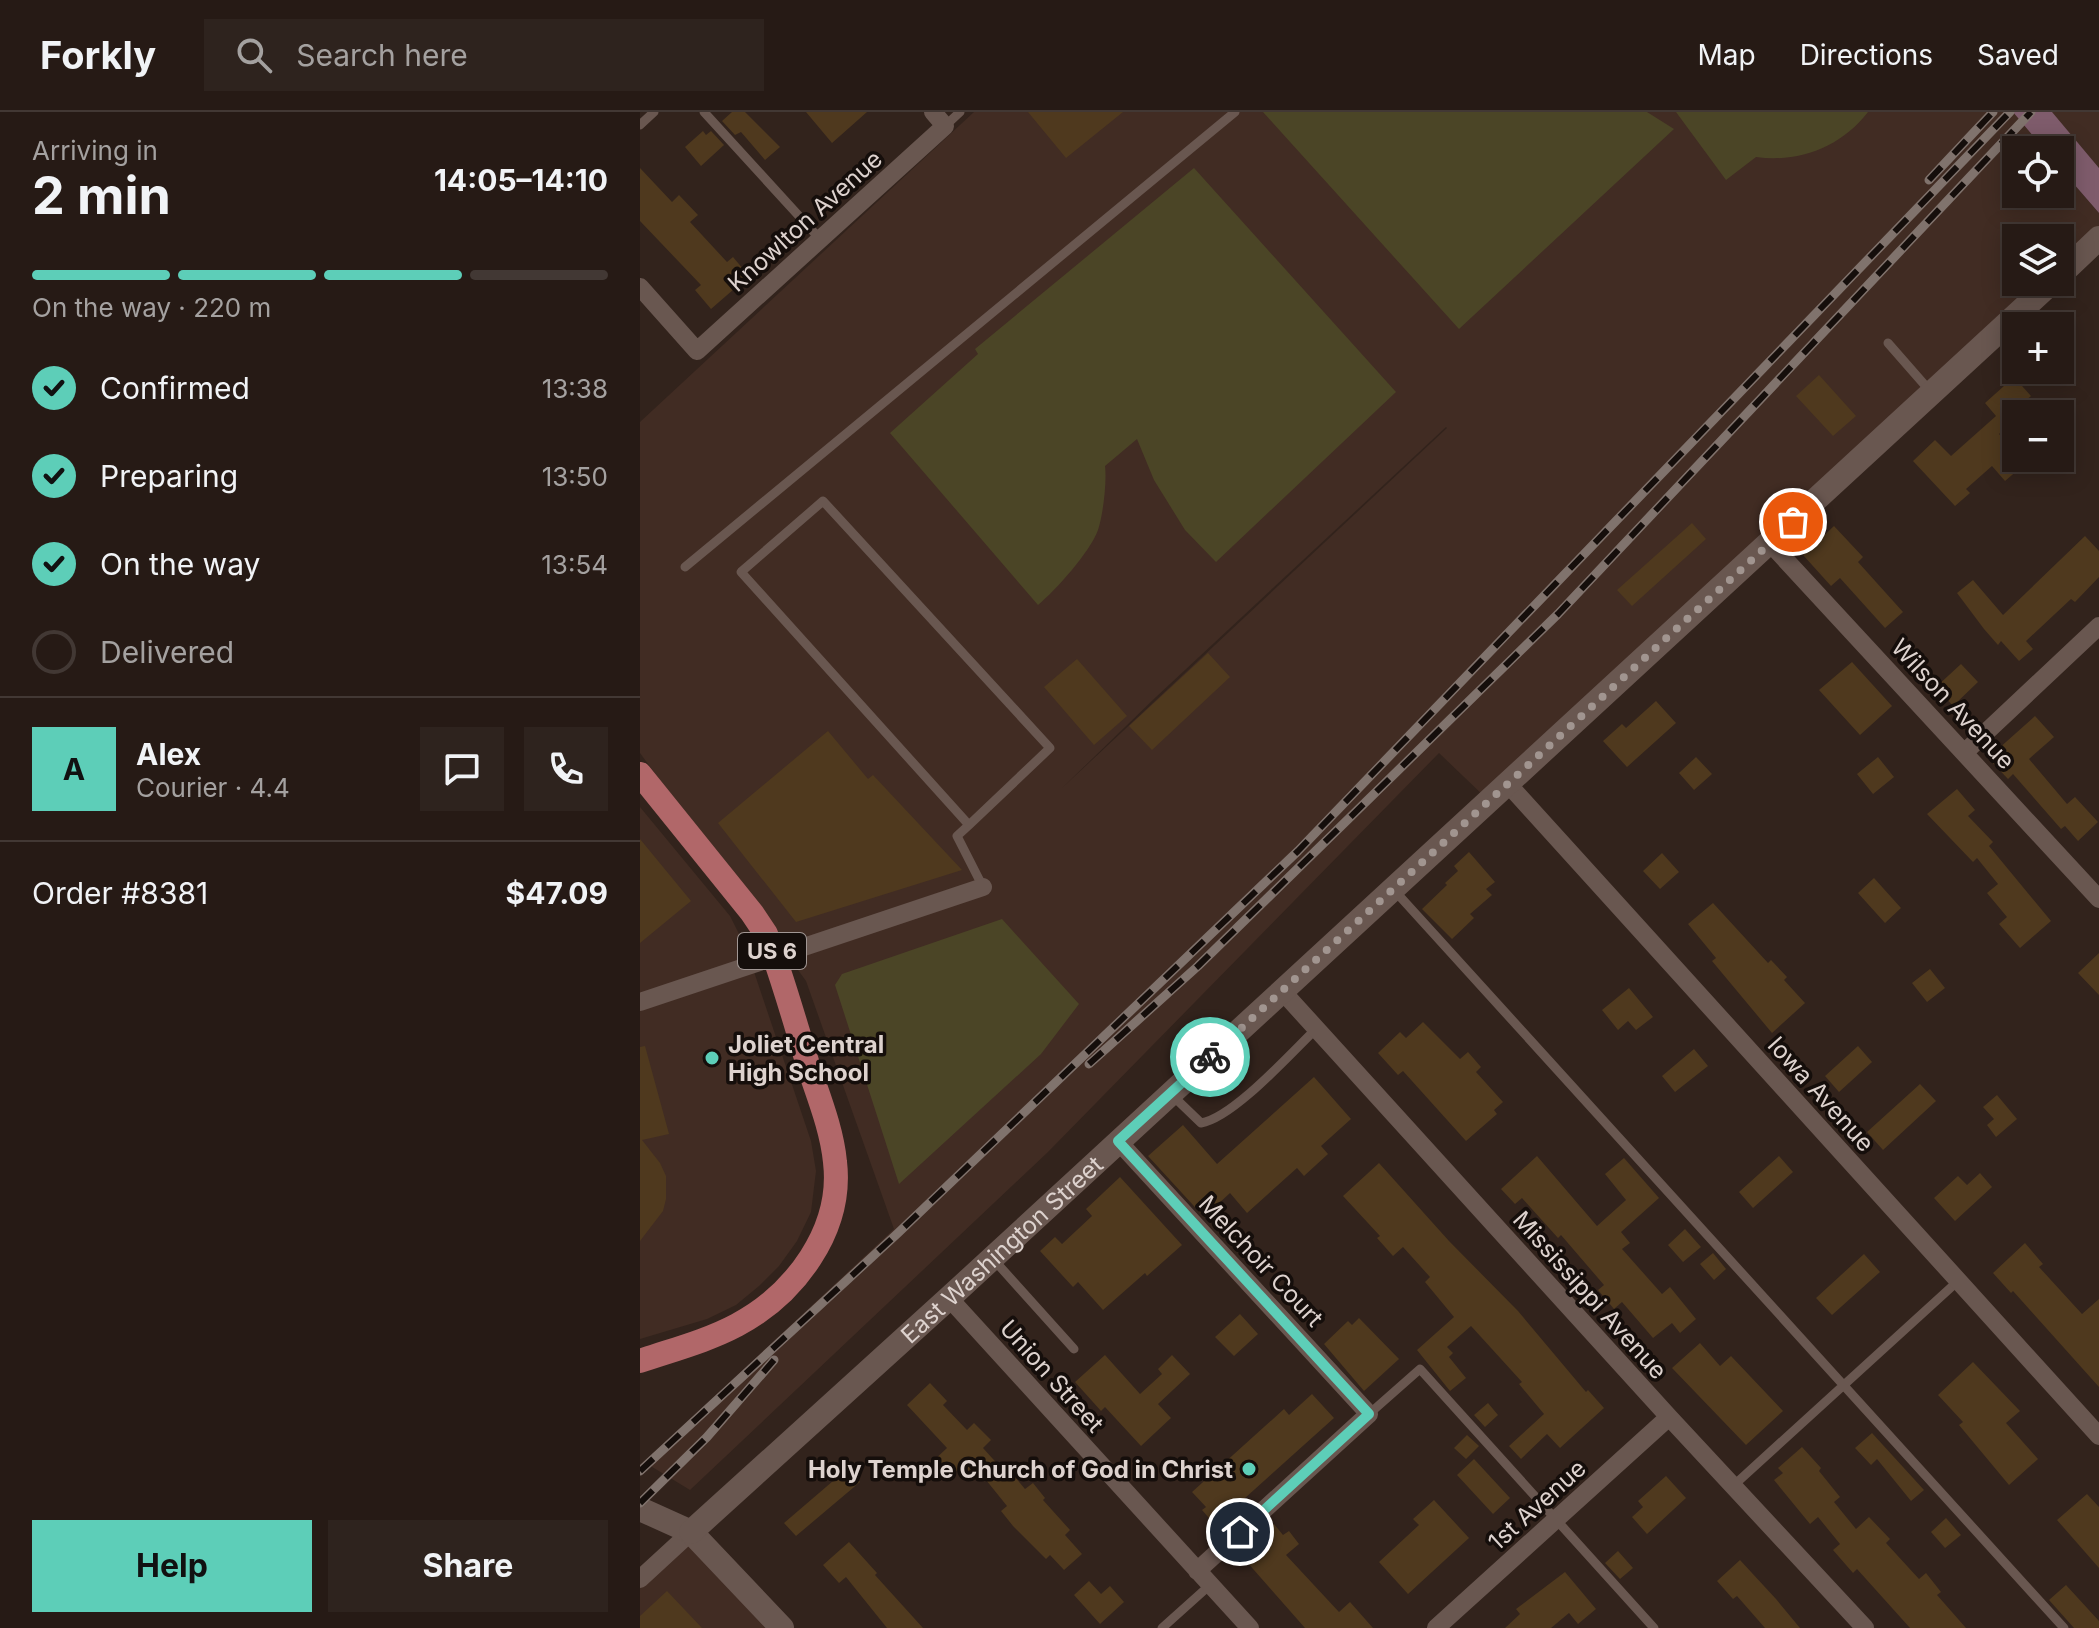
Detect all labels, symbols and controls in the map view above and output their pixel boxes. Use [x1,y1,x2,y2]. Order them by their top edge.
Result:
search box [204,19,764,91]
text: Forkly [40,32,156,78]
icon: search [232,33,276,77]
text: Search here [296,37,468,73]
text: Map [1697,38,1756,72]
text: Directions [1800,38,1933,72]
text: Saved [1977,38,2059,72]
text: Arriving in [32,135,158,166]
map controls [2002,136,2074,472]
button: locate [2002,136,2074,208]
street label: Knowlton Avenue [722,144,888,298]
text: 14:05–14:10 [434,162,608,198]
text: 2 min [32,164,171,227]
button: layers [2002,224,2074,296]
text: On the way · 220 m [32,292,271,323]
button: + [2002,312,2074,384]
icon: check [32,366,76,410]
text: Confirmed [100,370,250,406]
text: 13:38 [542,373,608,404]
button: − [2002,400,2074,472]
icon: check [32,454,76,498]
text: Preparing [100,458,238,494]
text: 13:50 [542,461,608,492]
pin [1759,488,1827,556]
icon: bag [1771,500,1815,544]
icon: check [32,542,76,586]
text: On the way [100,546,260,582]
text: 13:54 [541,549,608,580]
street label: Wilson Avenue [1885,633,2021,775]
text: Delivered [100,634,234,670]
button: chat [420,727,504,811]
button: phone [524,727,608,811]
text: Alex [136,736,201,772]
text: A [63,751,85,787]
text: Courier · 4.4 [136,772,290,803]
text: Order #8381 [32,875,208,911]
text: $47.09 [506,875,608,911]
road number: US 6 [738,933,806,969]
courier [1170,1017,1250,1097]
place label: Joliet Central High School [728,1030,884,1087]
street label: Iowa Avenue [1762,1031,1880,1157]
icon: bike [1188,1035,1232,1079]
marker: Joliet Central High School [703,1049,721,1067]
street label: East Washington Street [895,1149,1109,1349]
street label: Melchoir Court [1193,1189,1329,1333]
street label: Mississippi Avenue [1507,1205,1673,1385]
street label: Union Street [994,1314,1110,1438]
street label: 1st Avenue [1482,1454,1592,1556]
place label: Holy Temple Church of God in Christ [808,1455,1233,1484]
marker: Holy Temple Church of God in Christ [1240,1460,1258,1478]
pin [1206,1498,1274,1566]
icon: home [1218,1510,1262,1554]
button: Help [32,1520,312,1612]
button: Share [328,1520,608,1612]

